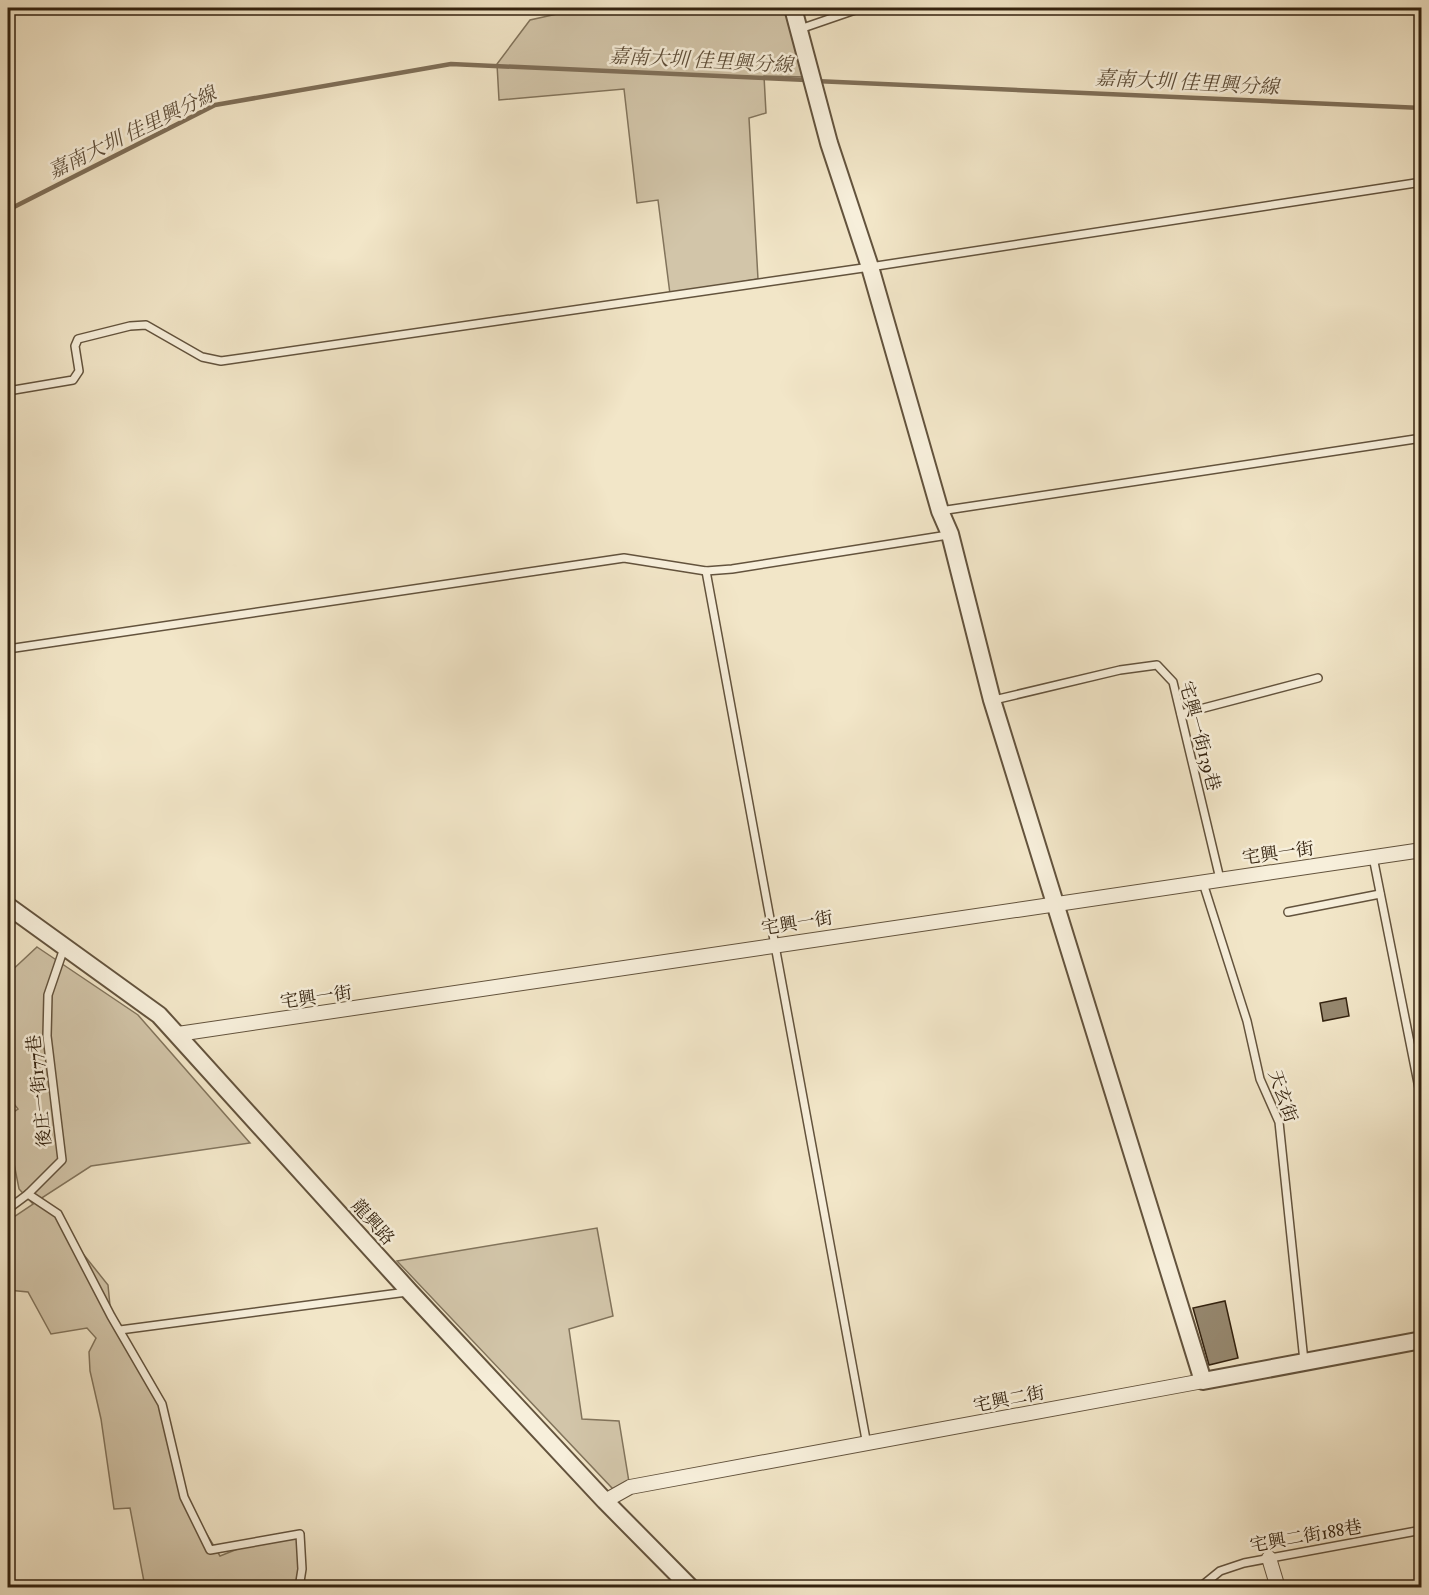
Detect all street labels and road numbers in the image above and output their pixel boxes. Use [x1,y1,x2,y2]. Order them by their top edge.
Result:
street label: 宅興一街139巷 [1174,679,1225,793]
street label: 宅興一街 [1241,837,1315,870]
street label: 宅興一街 [760,907,834,940]
street label: 宅興一街 [279,981,353,1014]
street label: 後庄一街177巷 [22,1034,57,1148]
street label: 天玄街 [1263,1067,1302,1125]
street label: 龍興路 [346,1195,399,1250]
street label: 宅興二街 [972,1381,1047,1418]
street label: 宅興二街188巷 [1248,1515,1364,1558]

